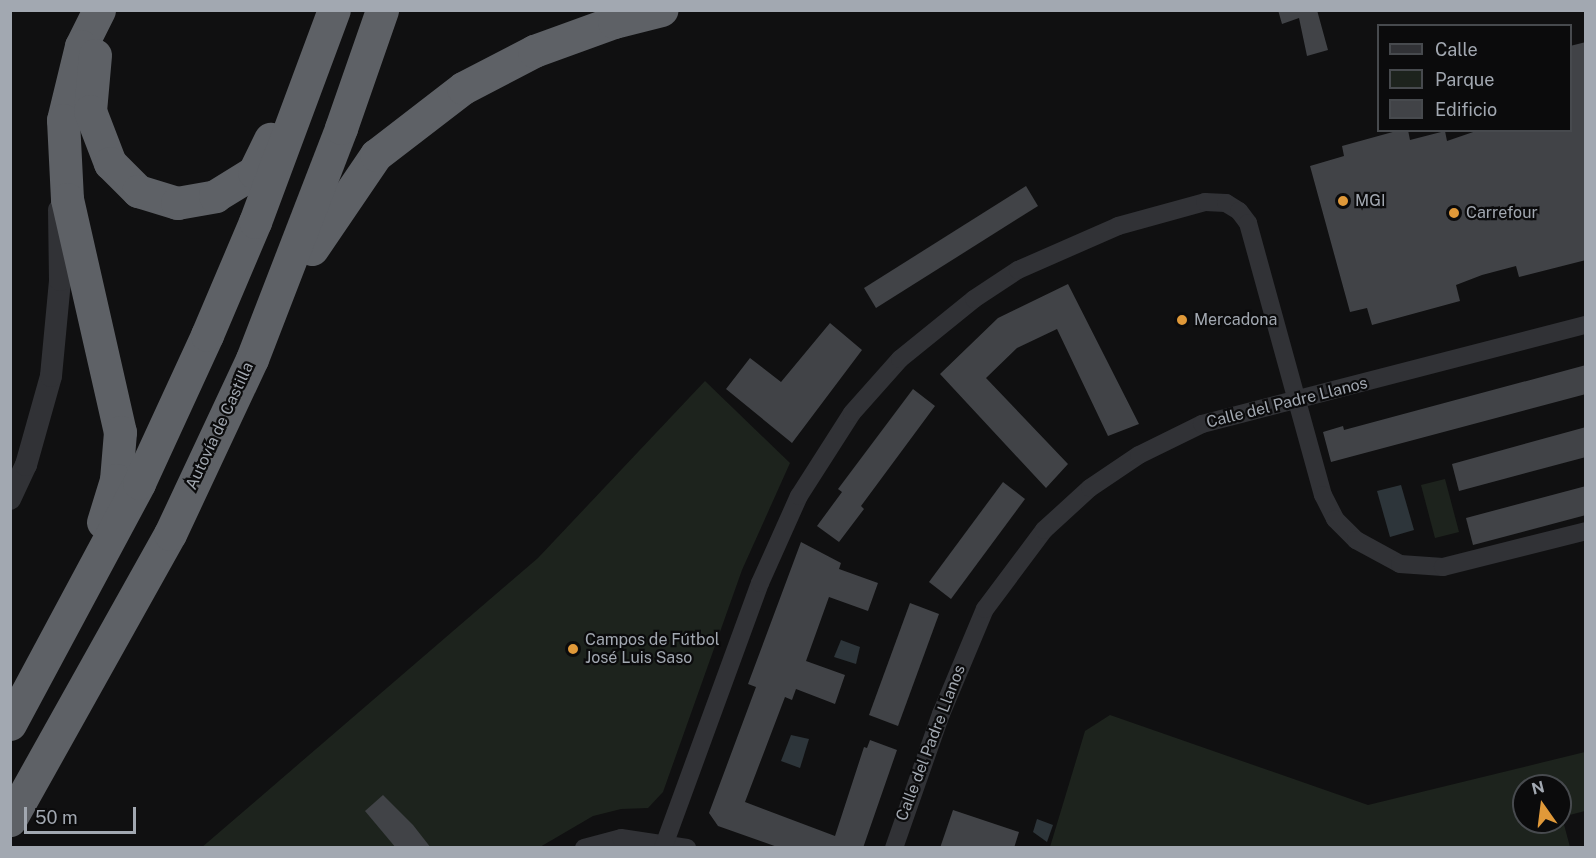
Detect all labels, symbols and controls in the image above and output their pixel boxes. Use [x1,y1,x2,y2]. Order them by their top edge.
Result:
legend [1377,24,1572,132]
text: Calle [1435,39,1478,60]
text: Parque [1435,69,1495,90]
text: Edificio [1435,99,1497,120]
place label: MGI [1355,191,1385,211]
marker: MGI [1336,194,1350,208]
place label: Carrefour [1466,203,1538,223]
marker: Carrefour [1447,206,1461,220]
place label: Mercadona [1194,310,1277,330]
marker: Mercadona [1175,313,1189,327]
street label: Autovía de Castilla [182,359,258,493]
street label: Calle del Padre Llanos [1204,374,1370,432]
place label: Campos de Fútbol José Luis Saso [585,630,720,668]
marker: Campos de Fútbol José Luis Saso [566,642,580,656]
street label: Calle del Padre Llanos [892,662,970,824]
north arrow [1512,774,1572,834]
text: N [1530,777,1546,799]
scale bar [27,795,140,833]
text: 50 m [35,807,78,828]

